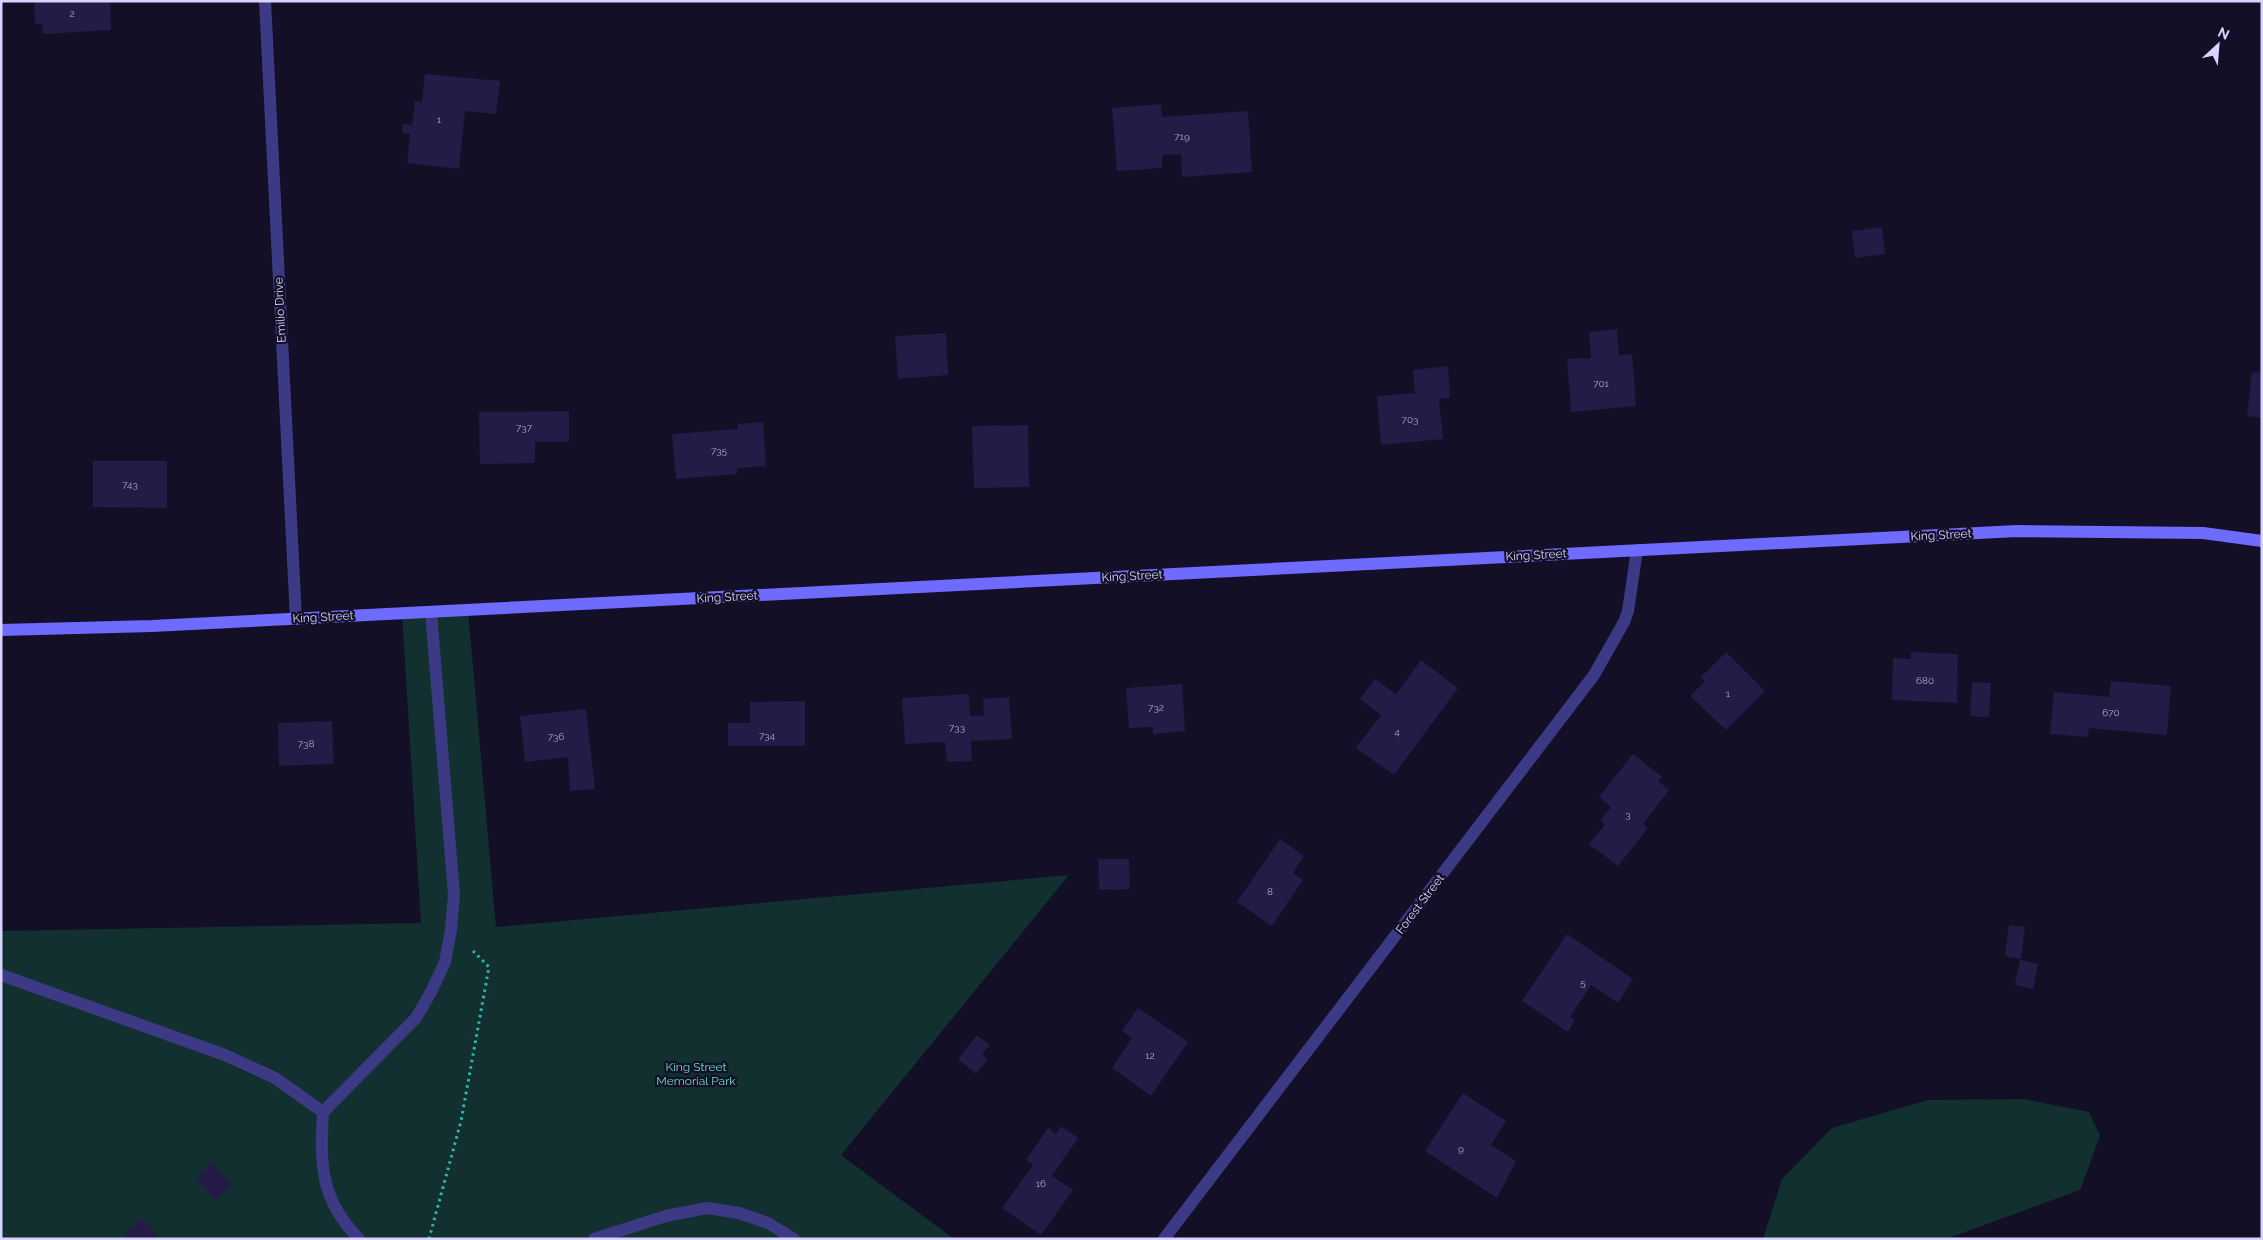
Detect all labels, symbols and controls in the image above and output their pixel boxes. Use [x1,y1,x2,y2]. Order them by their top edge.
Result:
house number: 2 [69,8,75,19]
north arrow [2193,20,2243,70]
text: N [2215,24,2232,43]
house number: 1 [437,114,442,125]
house number: 719 [1174,131,1190,142]
street label: Emilio Drive [271,277,289,343]
house number: 701 [1593,378,1610,389]
house number: 703 [1402,414,1418,425]
house number: 737 [516,422,533,433]
house number: 735 [711,445,728,456]
house number: 743 [122,479,138,490]
street label: King Street [1910,526,1972,544]
street label: King Street [1505,546,1567,564]
street label: King Street [1101,567,1163,585]
street label: King Street [696,588,758,606]
street label: King Street [292,608,354,626]
house number: 680 [1916,675,1934,686]
house number: 1 [1726,688,1731,699]
house number: 732 [1148,702,1164,713]
house number: 670 [2102,707,2120,718]
house number: 733 [949,722,965,733]
house number: 4 [1394,726,1400,737]
house number: 734 [759,730,776,741]
house number: 736 [548,731,564,742]
house number: 738 [298,738,314,749]
house number: 3 [1625,809,1631,820]
street label: Forest Street [1393,871,1447,937]
house number: 8 [1267,886,1273,897]
house number: 5 [1580,977,1586,988]
house number: 12 [1145,1050,1155,1061]
park label: King Street Memorial Park [656,1060,736,1088]
house number: 9 [1458,1143,1464,1154]
house number: 16 [1036,1178,1046,1189]

